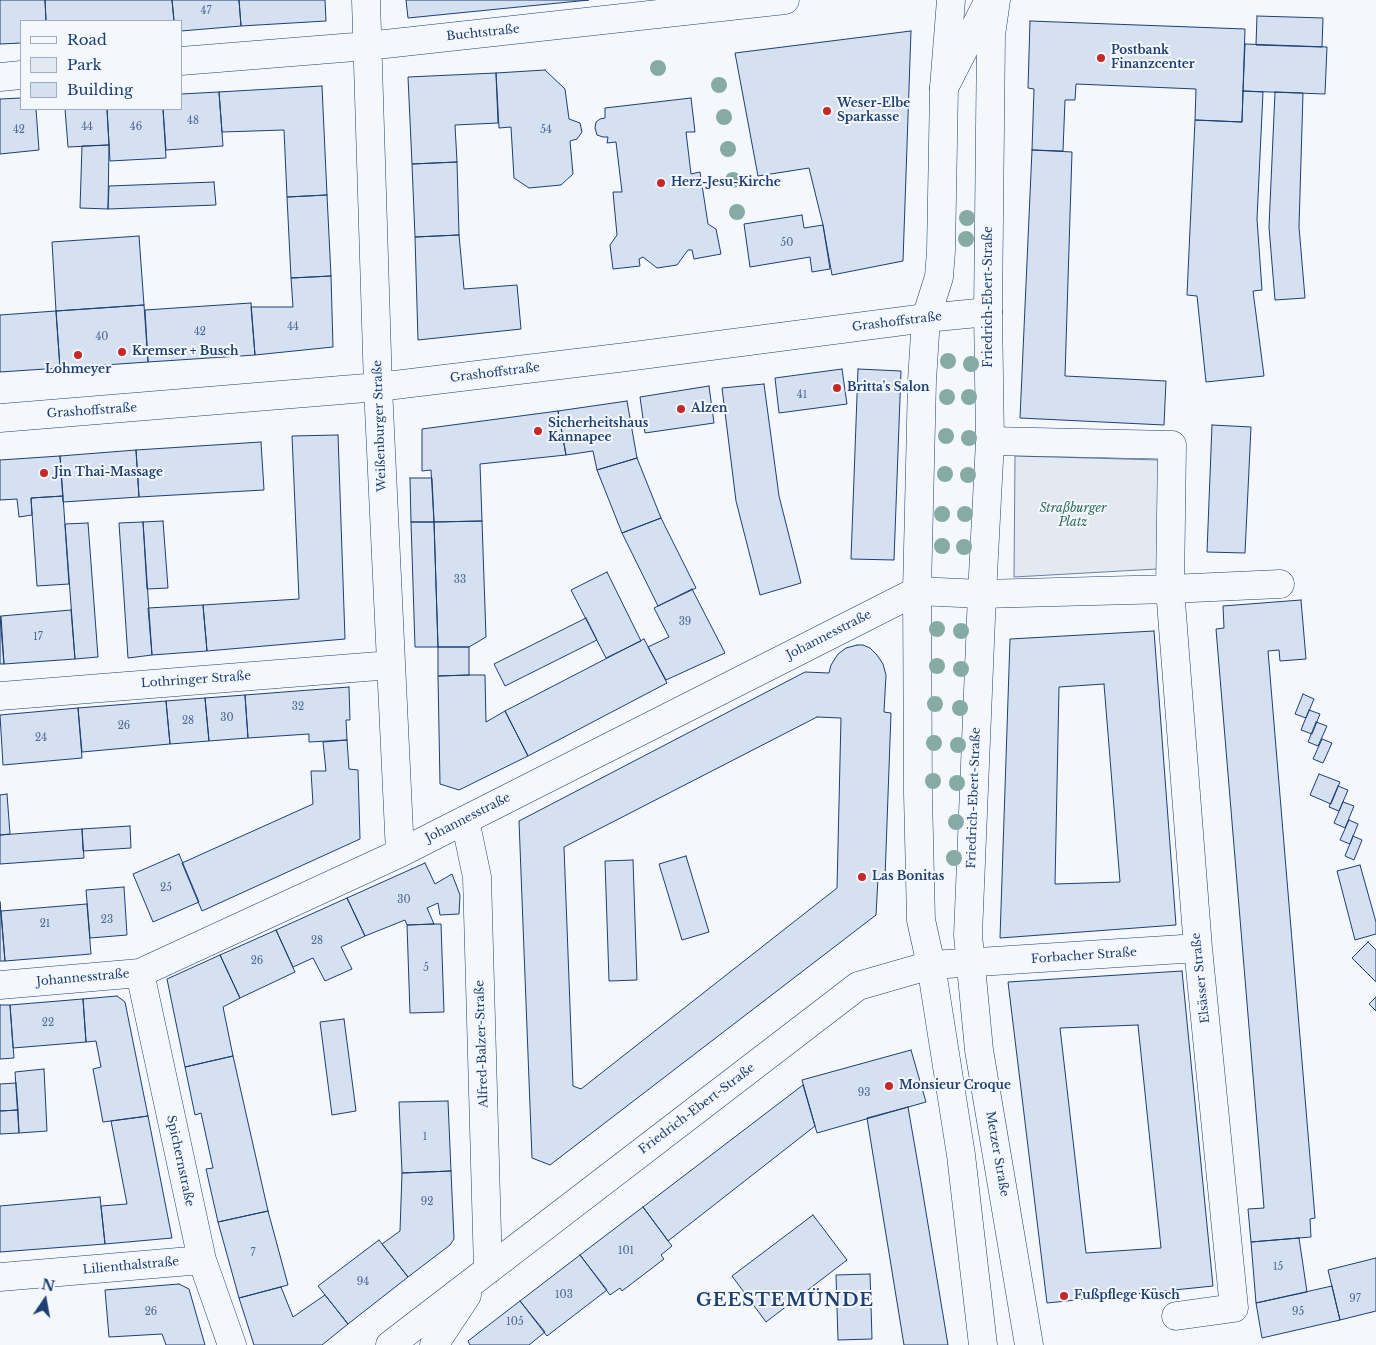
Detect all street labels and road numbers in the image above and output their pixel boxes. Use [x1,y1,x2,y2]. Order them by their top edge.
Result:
street label: Buchtstraße [446,22,520,44]
street label: Friedrich-Ebert-Straße [982,226,996,368]
street label: Grashoffstraße [851,309,943,335]
street label: Weißenburger Straße [371,360,389,492]
street label: Grashoffstraße [449,360,541,386]
street label: Grashoffstraße [46,401,138,421]
street label: Johannesstraße [784,607,874,663]
street label: Lothringer Straße [140,669,252,691]
street label: Friedrich-Ebert-Straße [964,727,984,869]
street label: Johannesstraße [423,790,513,846]
street label: Elsässer Straße [1189,932,1213,1024]
street label: Forbacher Straße [1031,945,1137,967]
street label: Johannesstraße [36,967,130,989]
street label: Alfred-Balzer-Straße [473,980,491,1108]
street label: Friedrich-Ebert-Straße [636,1061,758,1157]
street label: Metzer Straße [982,1110,1012,1198]
street label: Spichernstraße [163,1114,197,1208]
street label: Lilienthalstraße [82,1255,180,1277]

